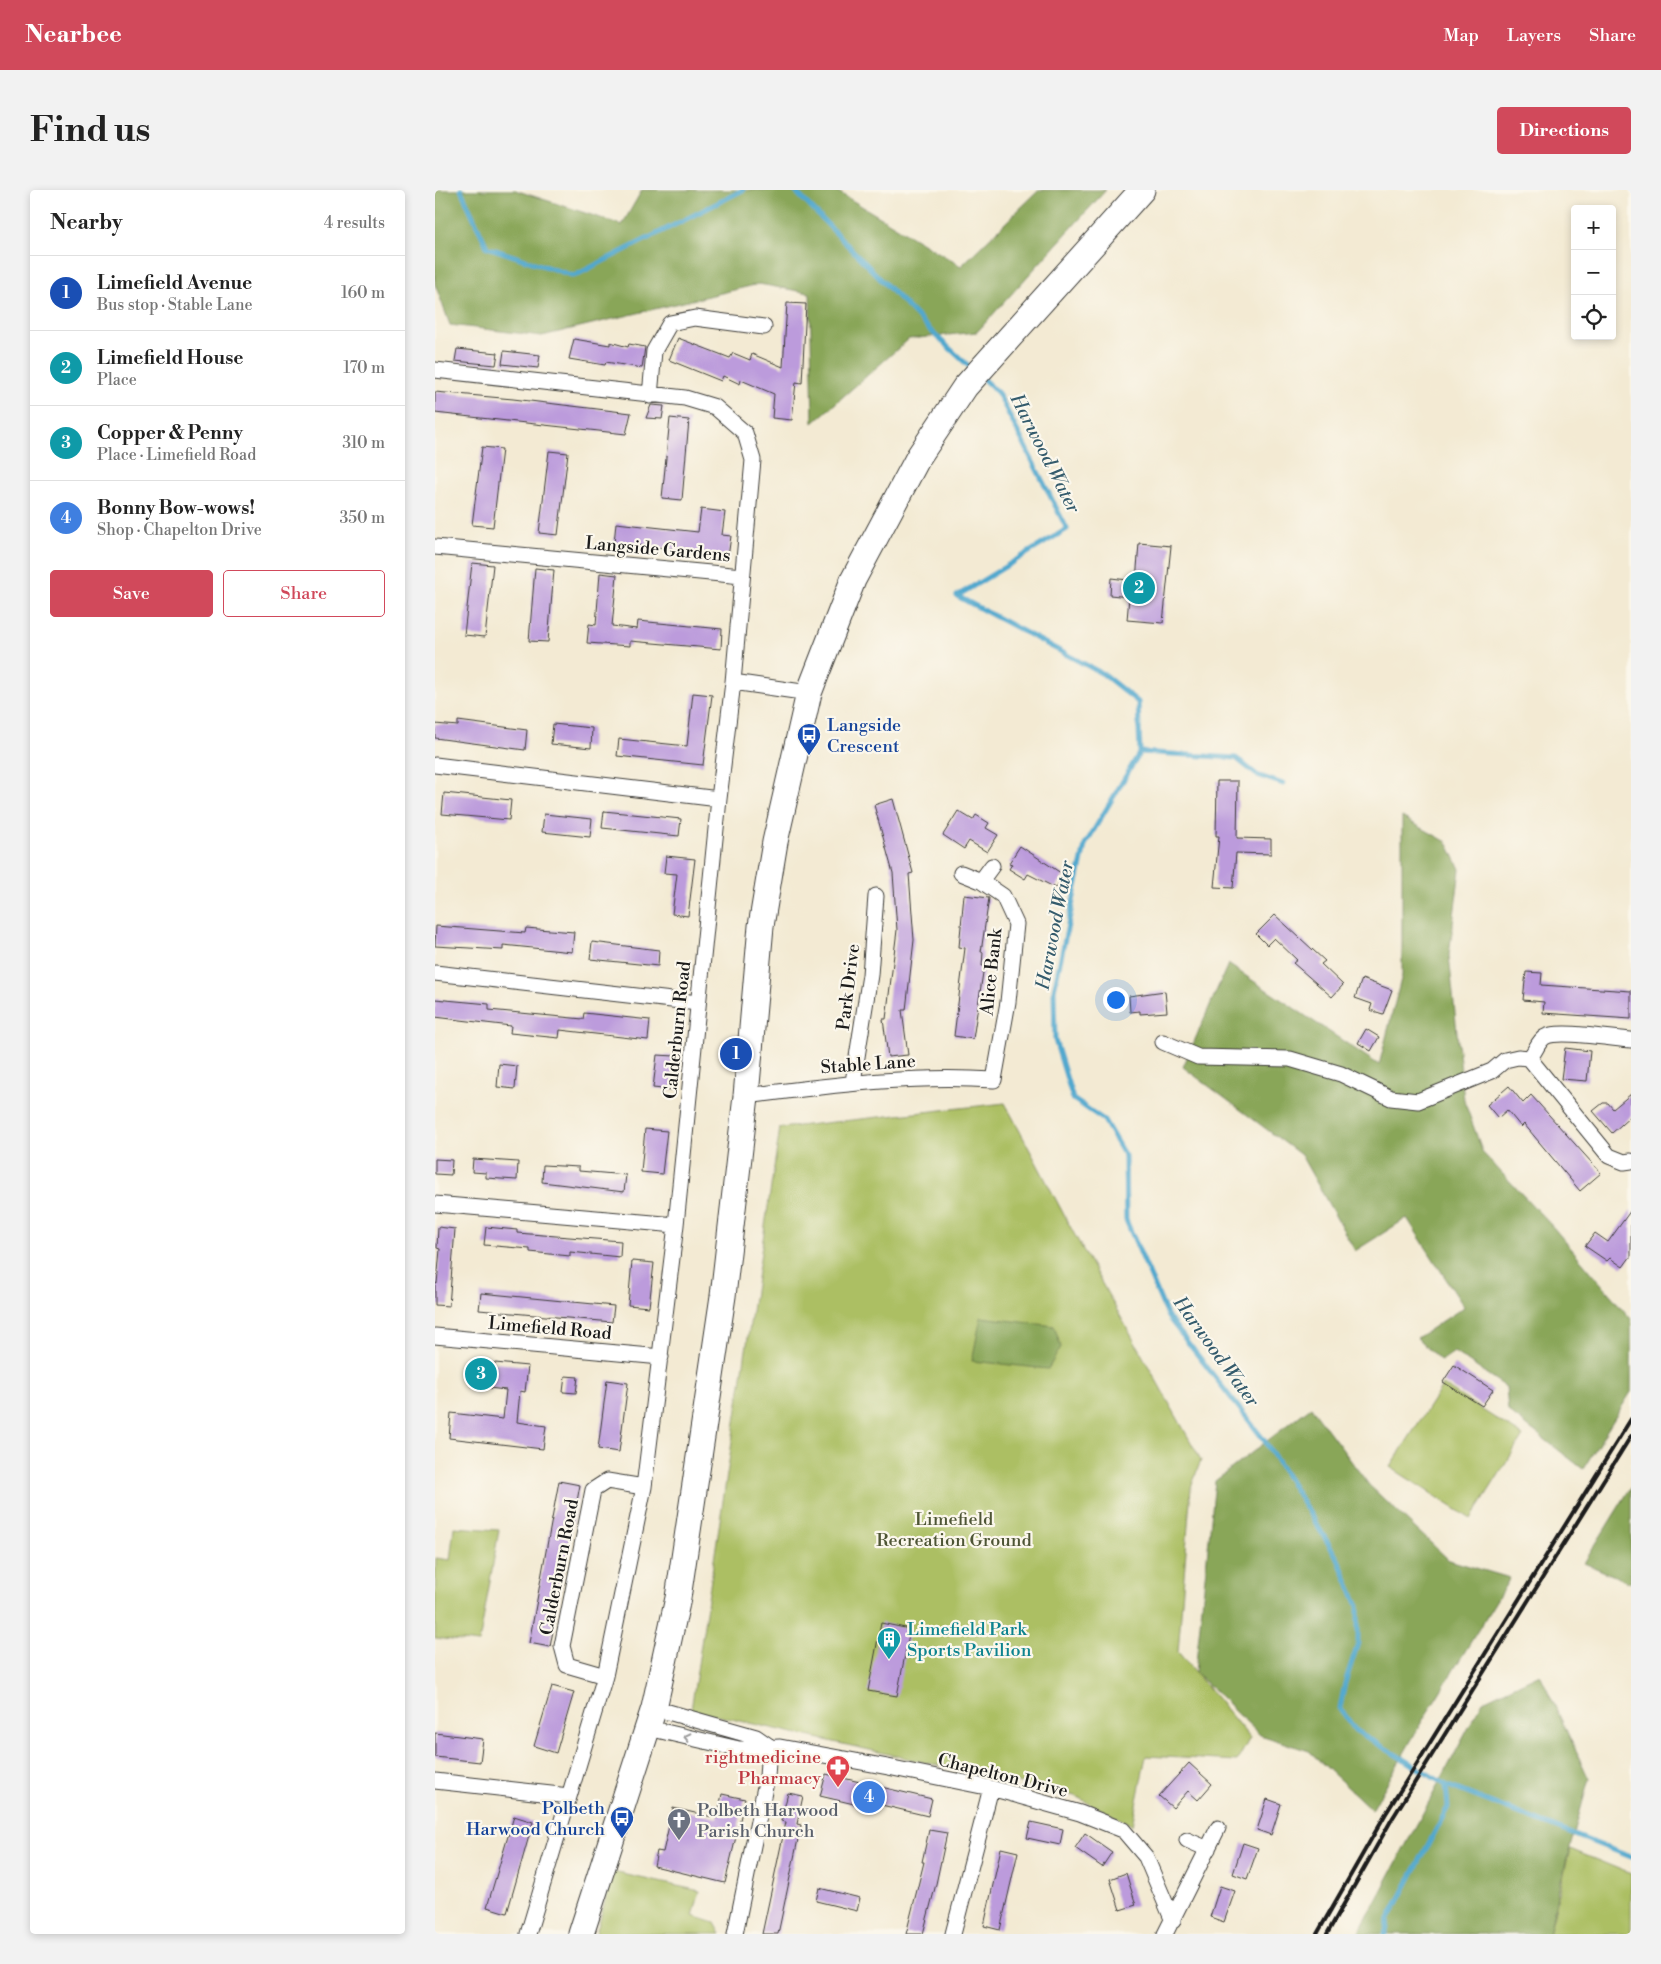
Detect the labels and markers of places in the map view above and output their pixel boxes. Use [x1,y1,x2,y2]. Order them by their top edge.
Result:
pin: 2 [1123,569,1155,607]
place label: Langside Crescent [827,714,901,758]
bus stop icon: Langside Crescent [796,722,822,756]
pin: 1 [720,1035,752,1073]
pin: 3 [465,1355,497,1393]
place label: Limefield Park Sports Pavilion [907,1618,1032,1662]
building icon: Limefield Park Sports Pavilion [876,1626,902,1660]
place label: rightmedicine Pharmacy [705,1746,821,1790]
pharmacy icon: rightmedicine Pharmacy [825,1754,851,1788]
pin: 4 [853,1778,885,1816]
place label: Polbeth Harwood Church [466,1797,605,1841]
place label: Polbeth Harwood Parish Church [697,1799,839,1843]
bus stop icon: Polbeth Harwood Church [609,1805,635,1839]
church icon: Polbeth Harwood Parish Church [666,1807,692,1841]

